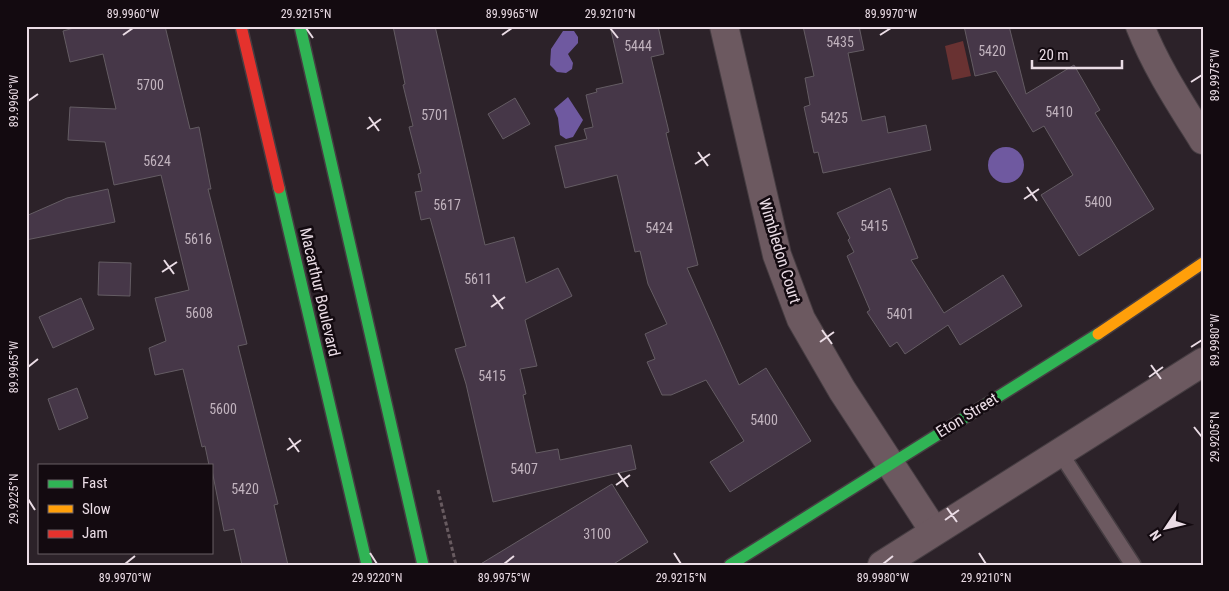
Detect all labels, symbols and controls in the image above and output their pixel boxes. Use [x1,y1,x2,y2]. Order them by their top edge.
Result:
text: 89.9960°W [107,7,159,21]
text: 29.9215°N [281,7,331,21]
text: 89.9965°W [486,7,538,21]
text: 29.9210°N [585,7,635,21]
text: 89.9970°W [865,7,917,21]
house number: 5435 [826,34,854,50]
house number: 5444 [624,38,652,54]
scale bar [1032,38,1122,70]
house number: 5420 [978,43,1006,59]
text: 20 m [1039,46,1069,64]
text: 89.9975°W [1208,49,1222,101]
text: 89.9960°W [7,75,21,127]
house number: 5700 [136,77,164,93]
house number: 5410 [1045,104,1073,120]
house number: 5701 [421,107,449,123]
house number: 5425 [820,110,848,126]
house number: 5624 [143,153,171,169]
house number: 5400 [1084,194,1112,210]
street label: Wimbledon Court [755,196,805,306]
house number: 5617 [433,197,461,213]
house number: 5415 [860,218,888,234]
house number: 5424 [645,220,673,236]
street label: Macarthur Boulevard [296,226,344,358]
house number: 5616 [184,231,212,247]
house number: 5611 [464,271,492,287]
house number: 5608 [185,305,213,321]
house number: 5401 [886,306,914,322]
text: 89.9980°W [1208,314,1222,366]
text: 89.9965°W [7,341,21,393]
house number: 5415 [478,368,506,384]
street label: Eton Street [933,388,1002,441]
house number: 5600 [209,401,237,417]
house number: 5400 [750,412,778,428]
text: 29.9205°N [1208,412,1222,462]
house number: 5407 [510,461,538,477]
legend [38,464,212,554]
text: 29.9225°N [7,474,21,524]
text: Fast [82,474,107,492]
house number: 5420 [231,481,259,497]
text: Slow [82,500,111,518]
north arrow [1142,504,1192,554]
text: Jam [82,524,108,542]
house number: 3100 [583,526,611,542]
text: N [1146,527,1164,544]
text: 89.9970°W [99,571,151,585]
text: 29.9220°N [352,571,402,585]
text: 89.9975°W [478,571,530,585]
text: 29.9215°N [656,571,706,585]
text: 89.9980°W [857,571,909,585]
text: 29.9210°N [961,571,1011,585]

